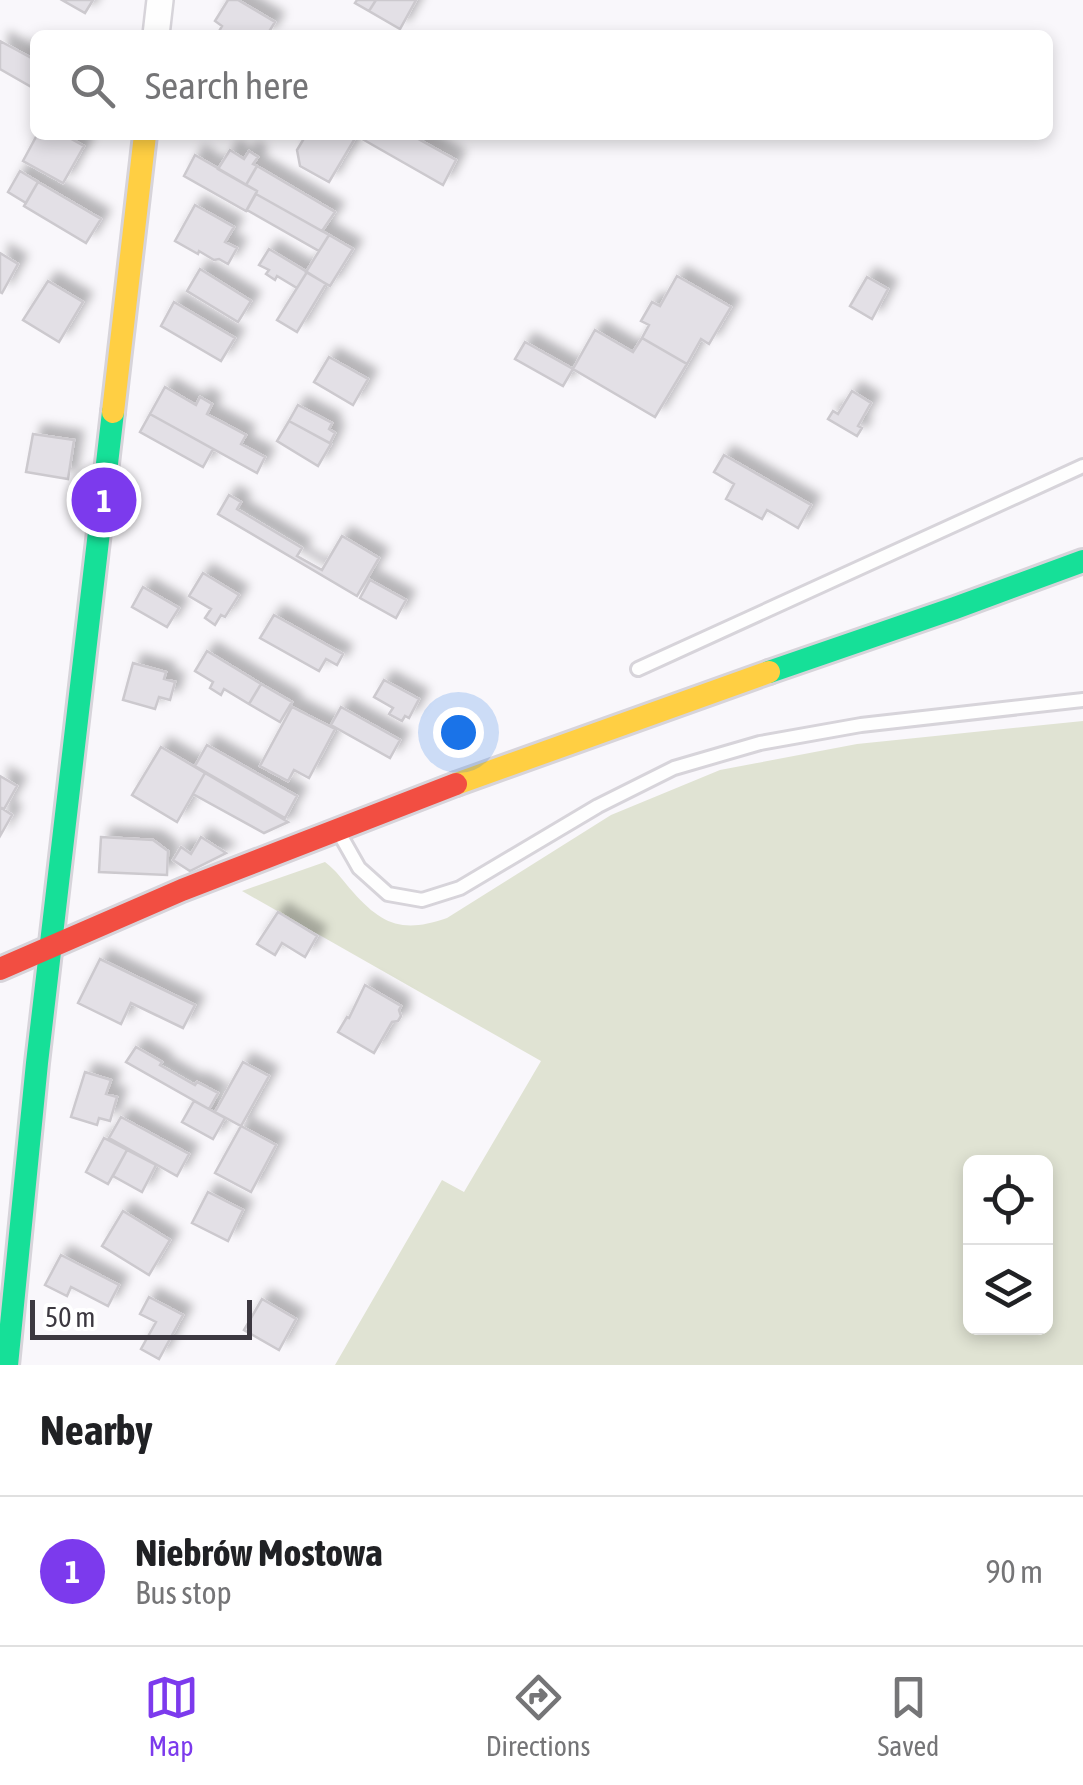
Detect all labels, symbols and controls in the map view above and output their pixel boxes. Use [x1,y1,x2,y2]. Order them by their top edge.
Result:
search box [30,30,1053,140]
icon: search [65,58,120,113]
text: Search here [145,64,309,107]
pin: 1 [72,462,136,538]
your location [433,707,484,758]
map controls [963,1155,1053,1335]
button: locate [963,1155,1053,1245]
button: layers [963,1245,1053,1335]
scale bar [30,1295,252,1340]
text: 50 m [45,1301,95,1333]
text: Nearby [40,1406,153,1454]
text: Niebrów Mostowa [135,1531,383,1574]
text: 1 [65,1553,80,1590]
text: 90 m [985,1553,1043,1590]
text: Bus stop [135,1574,232,1611]
tab: Map [144,1670,199,1762]
tab: Directions [486,1670,590,1762]
tab: Saved [878,1670,939,1762]

